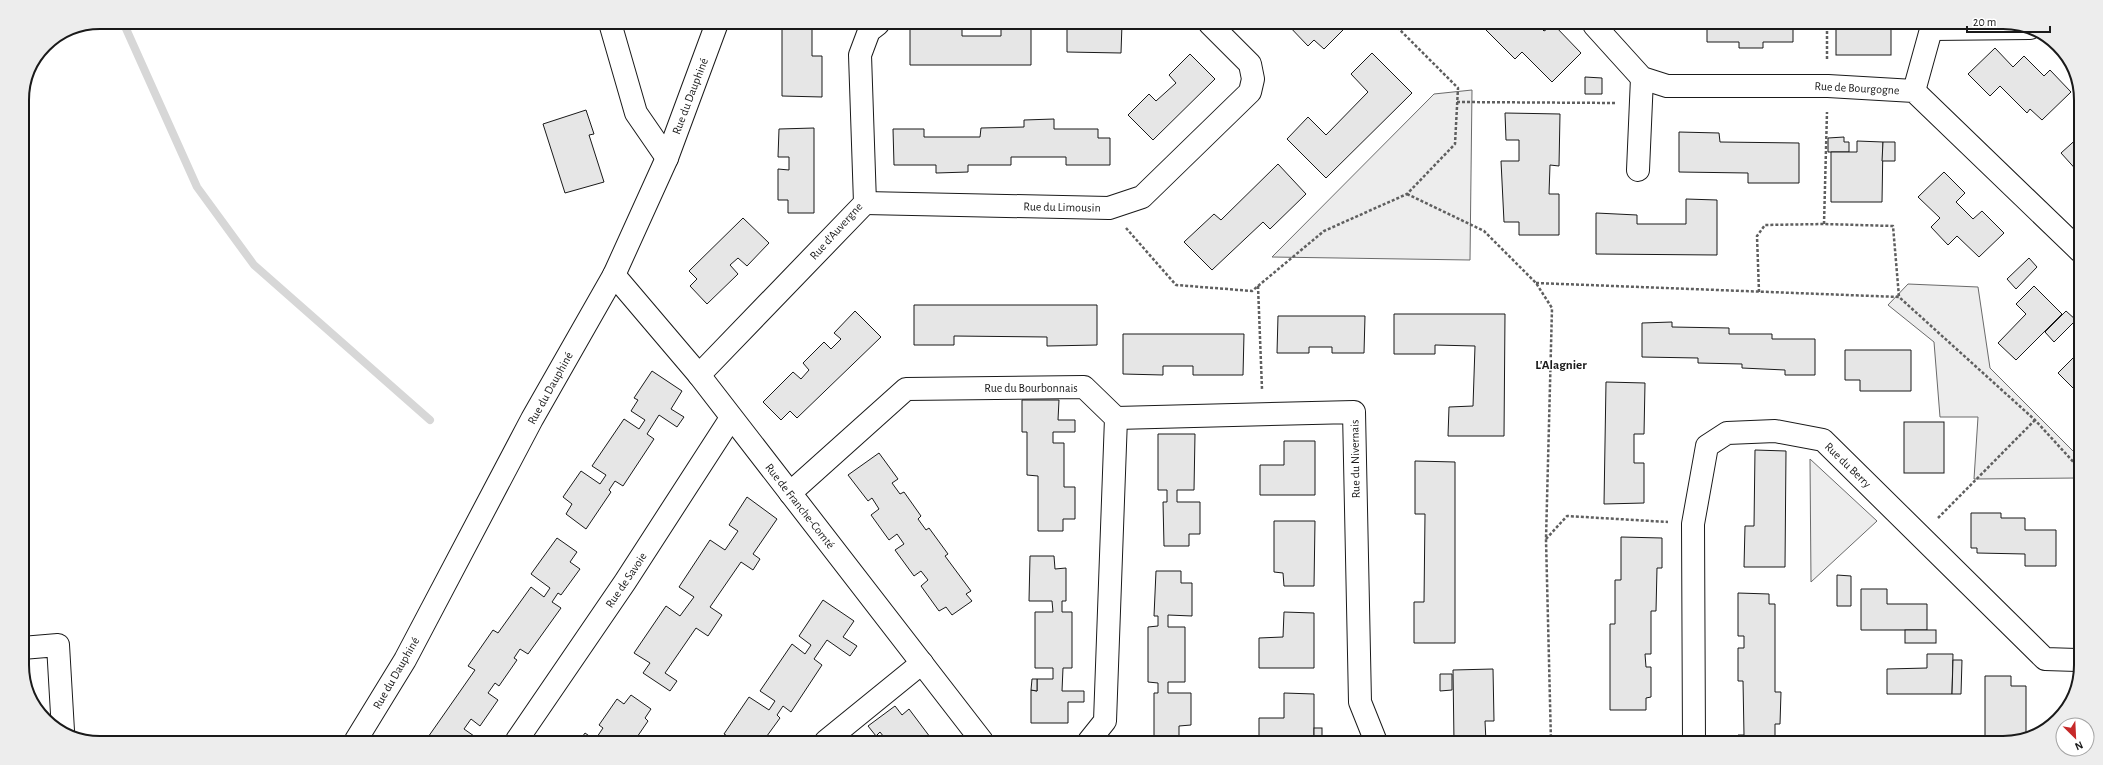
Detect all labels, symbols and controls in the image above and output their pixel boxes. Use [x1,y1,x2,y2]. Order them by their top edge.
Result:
scale bar [1967,8,2050,34]
text: 20 m [1973,16,1996,28]
street label: Rue du Dauphiné [670,56,710,136]
street label: Rue de Bourgogne [1814,80,1900,96]
street label: Rue d'Auvergne [807,200,865,262]
street label: Rue du Limousin [1023,200,1101,214]
street label: Rue du Dauphiné [525,350,575,426]
district label: L'Alagnier [1535,359,1587,372]
street label: Rue du Bourbonnais [984,382,1078,394]
street label: Rue du Nivernais [1348,419,1362,499]
street label: Rue du Berry [1822,440,1873,491]
street label: Rue de Franche-Comté [763,461,837,551]
street label: Rue de Savoie [603,550,649,610]
street label: Rue du Dauphiné [371,635,421,711]
north arrow [2055,717,2095,757]
text: N [2073,739,2085,752]

